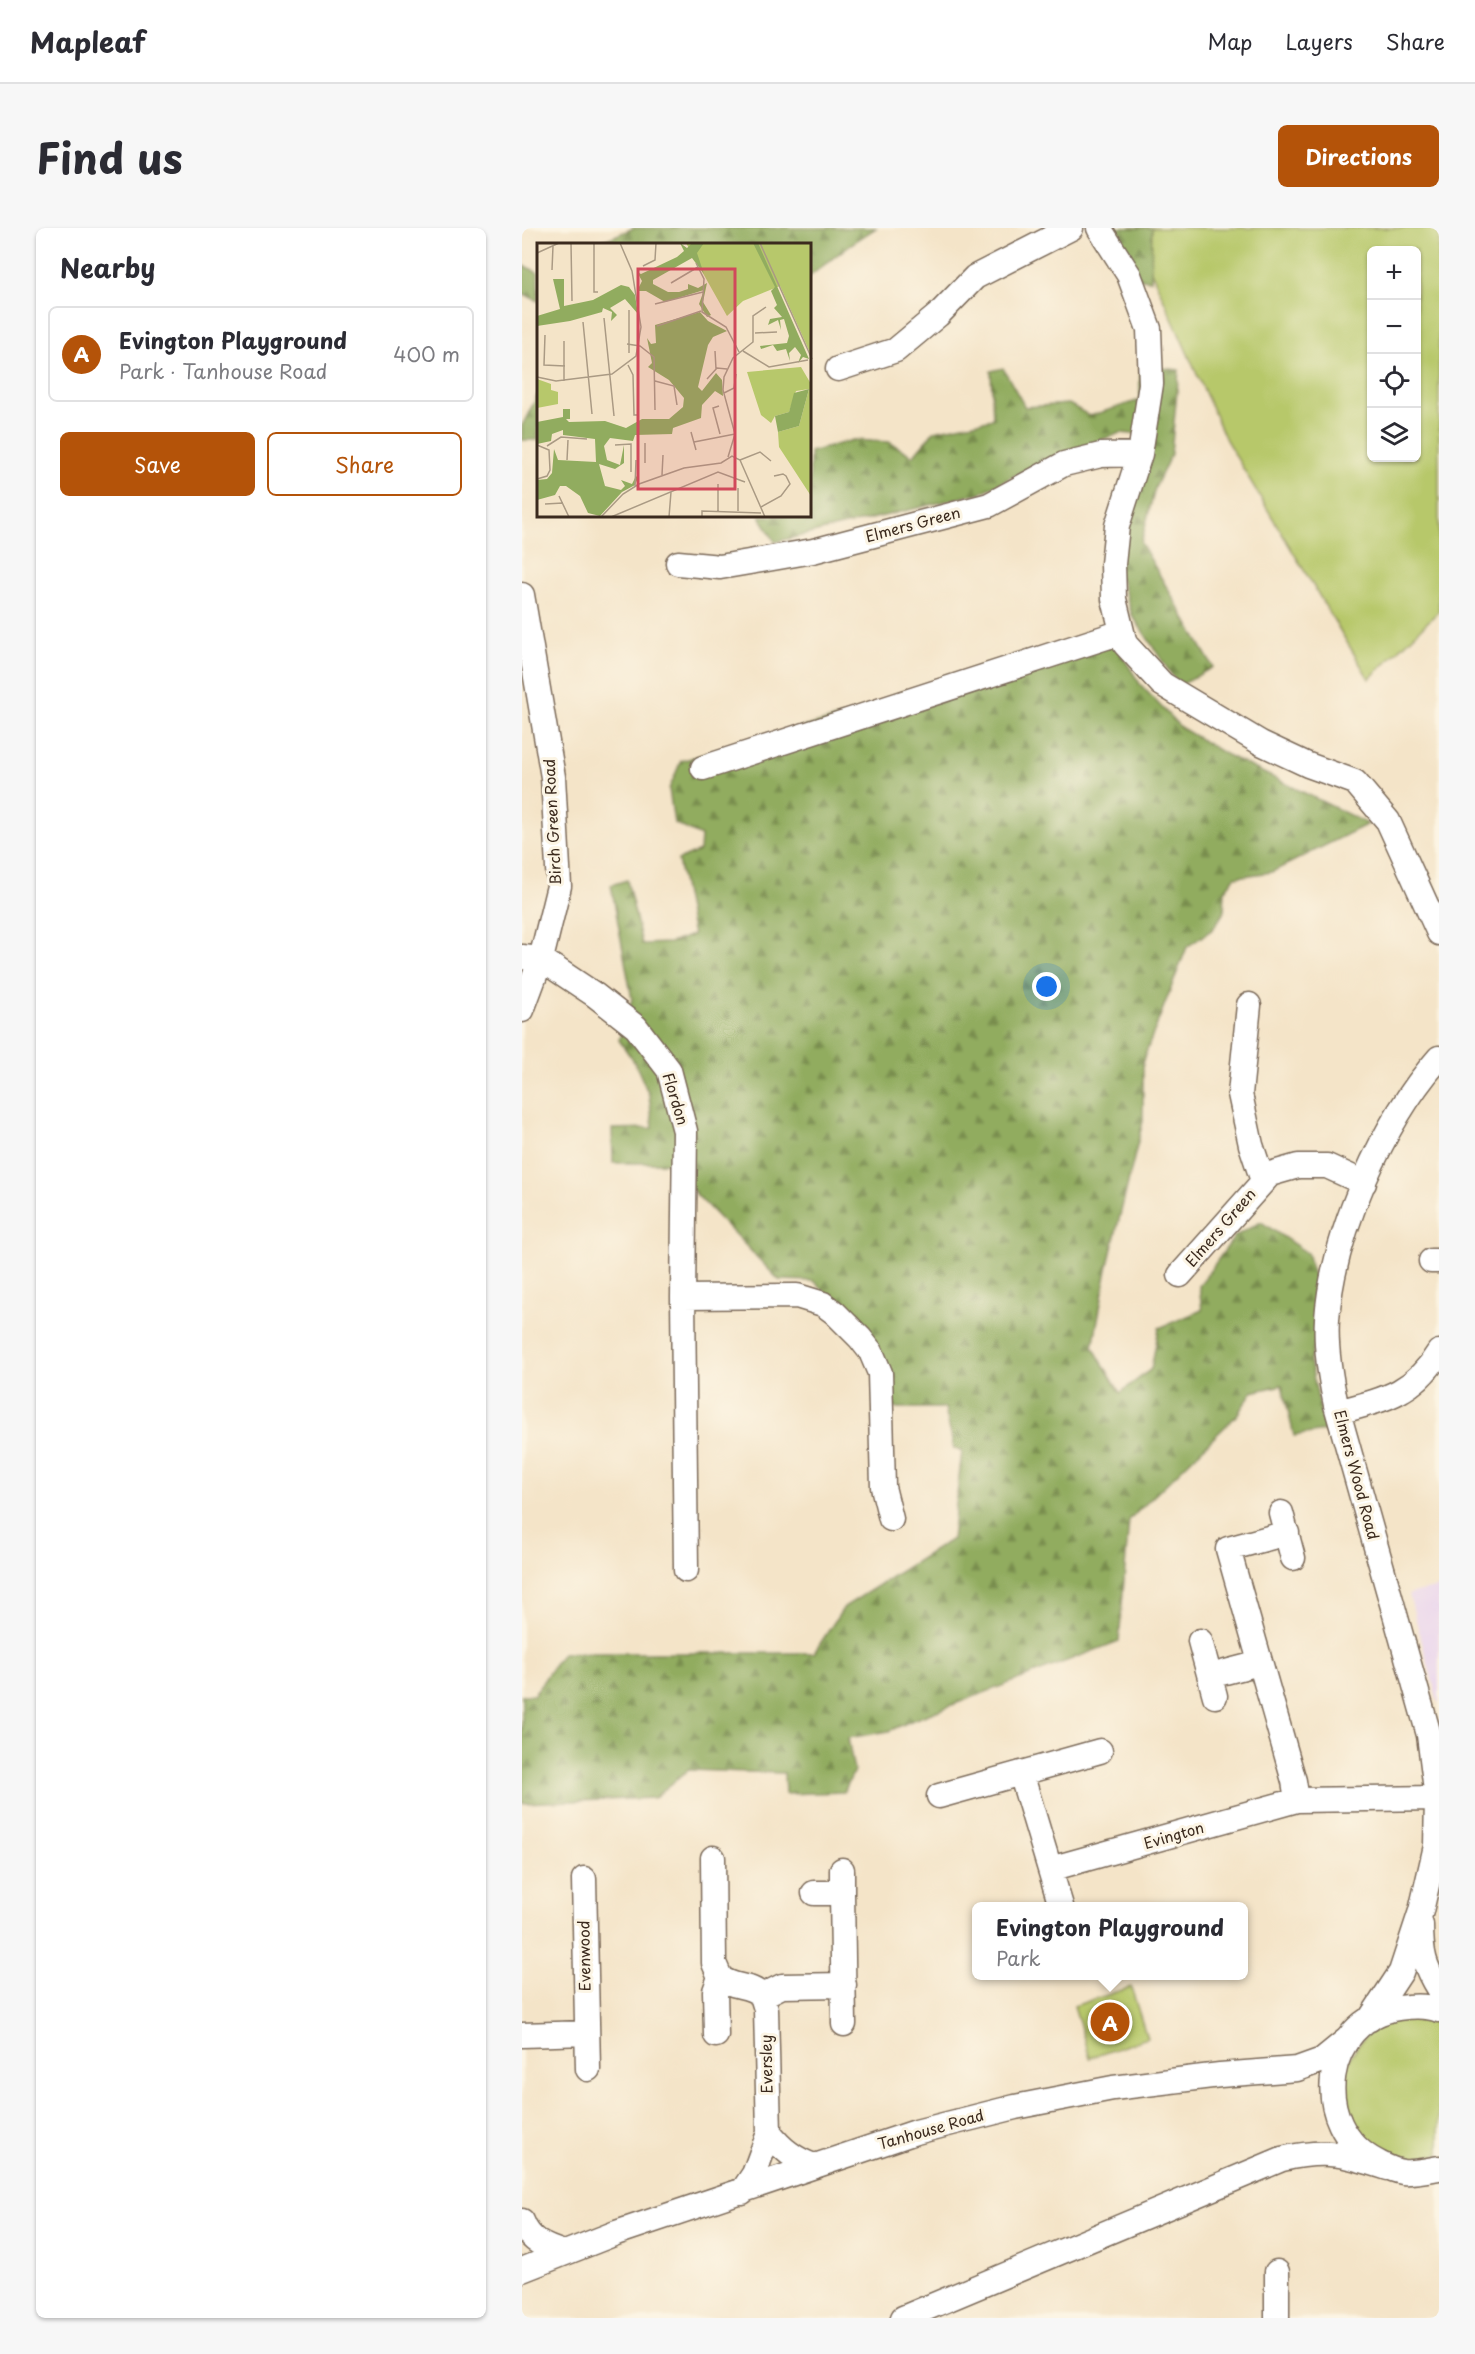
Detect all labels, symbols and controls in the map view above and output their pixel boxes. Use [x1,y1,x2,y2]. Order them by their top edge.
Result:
text: Mapleaf [30,20,146,63]
text: Map [1208,25,1252,57]
text: Layers [1285,25,1353,57]
text: Share [1386,25,1445,57]
text: Find us [36,125,183,188]
button: Directions [1278,125,1439,187]
inset map [537,243,812,518]
map controls [1367,246,1421,462]
button: + [1367,246,1421,300]
text: Nearby [60,248,155,287]
button: − [1367,300,1421,354]
text: Evington Playground [119,323,347,356]
text: A [74,339,89,369]
text: 400 m [393,339,460,369]
button: locate [1367,354,1421,408]
text: Park · Tanhouse Road [119,356,327,386]
button: layers [1367,408,1421,462]
button: Save [60,432,255,496]
button: Share [267,432,462,496]
street label: Elmers Green [863,500,963,547]
street label: Birch Green Road [537,758,566,886]
your location [1032,972,1061,1001]
street label: Flordon [658,1070,695,1128]
street label: Elmers Green [1179,1183,1261,1271]
street label: Elmers Wood Road [1329,1407,1386,1542]
street label: Evington [1141,1815,1206,1854]
popup [972,1902,1248,1980]
text: Evington Playground [996,1910,1224,1943]
street label: Evenwood [571,1920,596,1992]
text: Park [996,1943,1041,1973]
pin: A [1090,2000,1130,2044]
street label: Eversley [753,2034,778,2094]
street label: Tanhouse Road [875,2102,986,2155]

